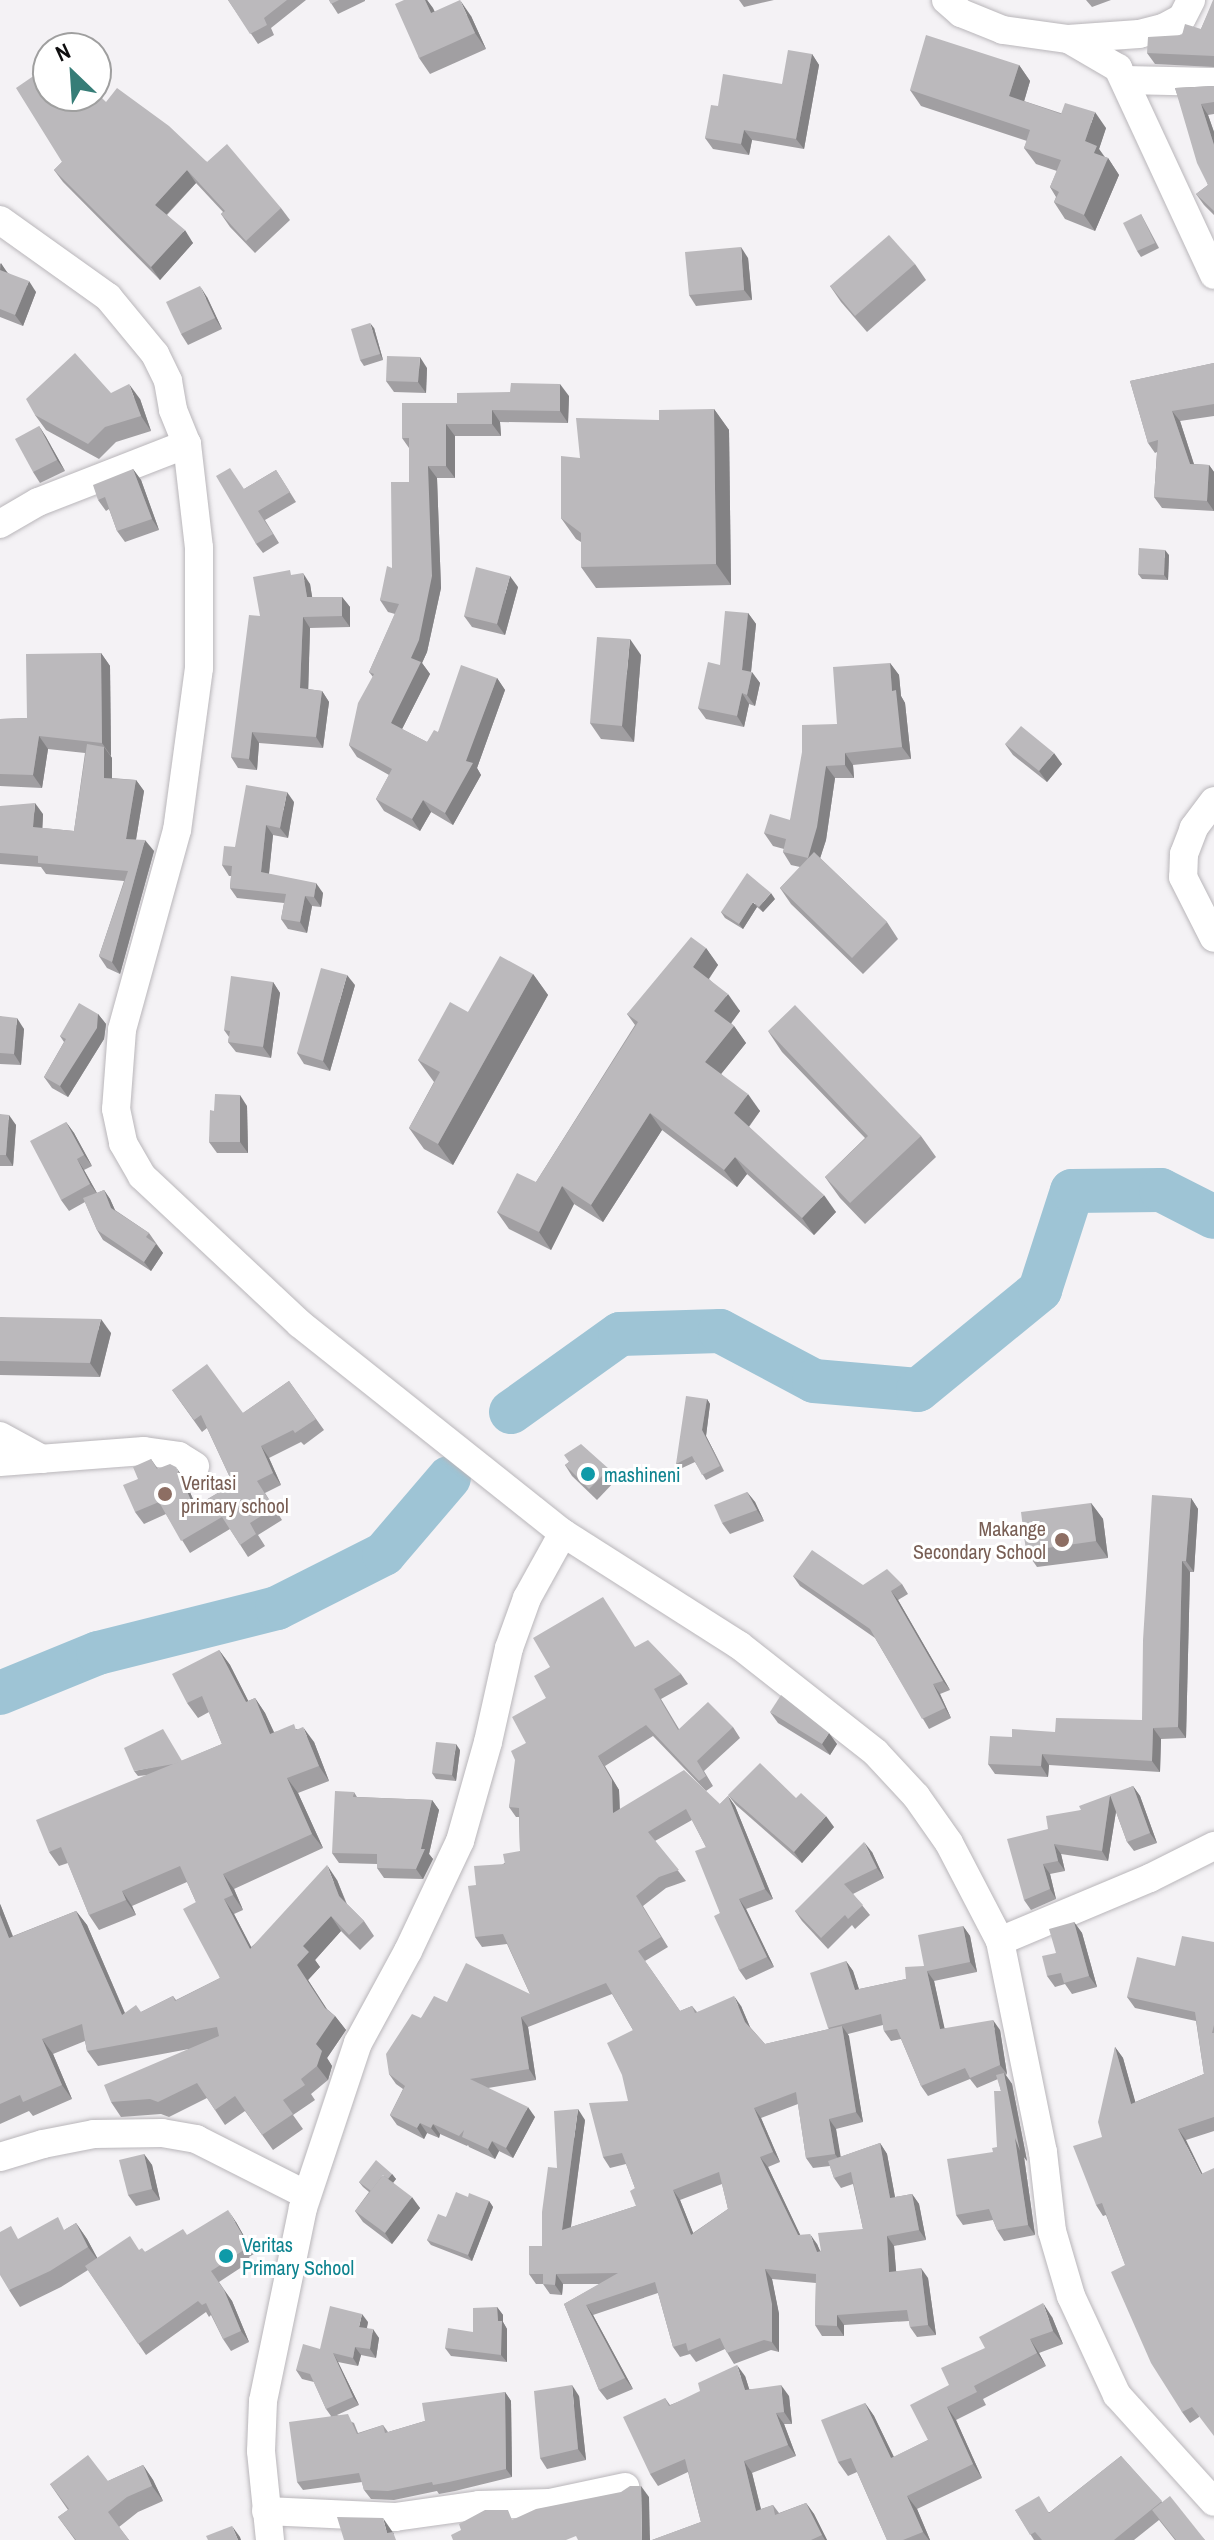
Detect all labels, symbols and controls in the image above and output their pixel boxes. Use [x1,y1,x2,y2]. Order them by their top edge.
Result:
north arrow [32,32,112,112]
text: N [50,36,75,68]
place label: mashineni [604,1462,681,1486]
marker: mashineni [579,1465,597,1483]
place label: Veritasi primary school [181,1470,289,1517]
marker: Veritasi primary school [156,1485,174,1503]
place label: Makange Secondary School [913,1516,1046,1563]
marker: Makange Secondary School [1053,1531,1071,1549]
place label: Veritas Primary School [242,2232,354,2279]
marker: Veritas Primary School [217,2247,235,2265]

